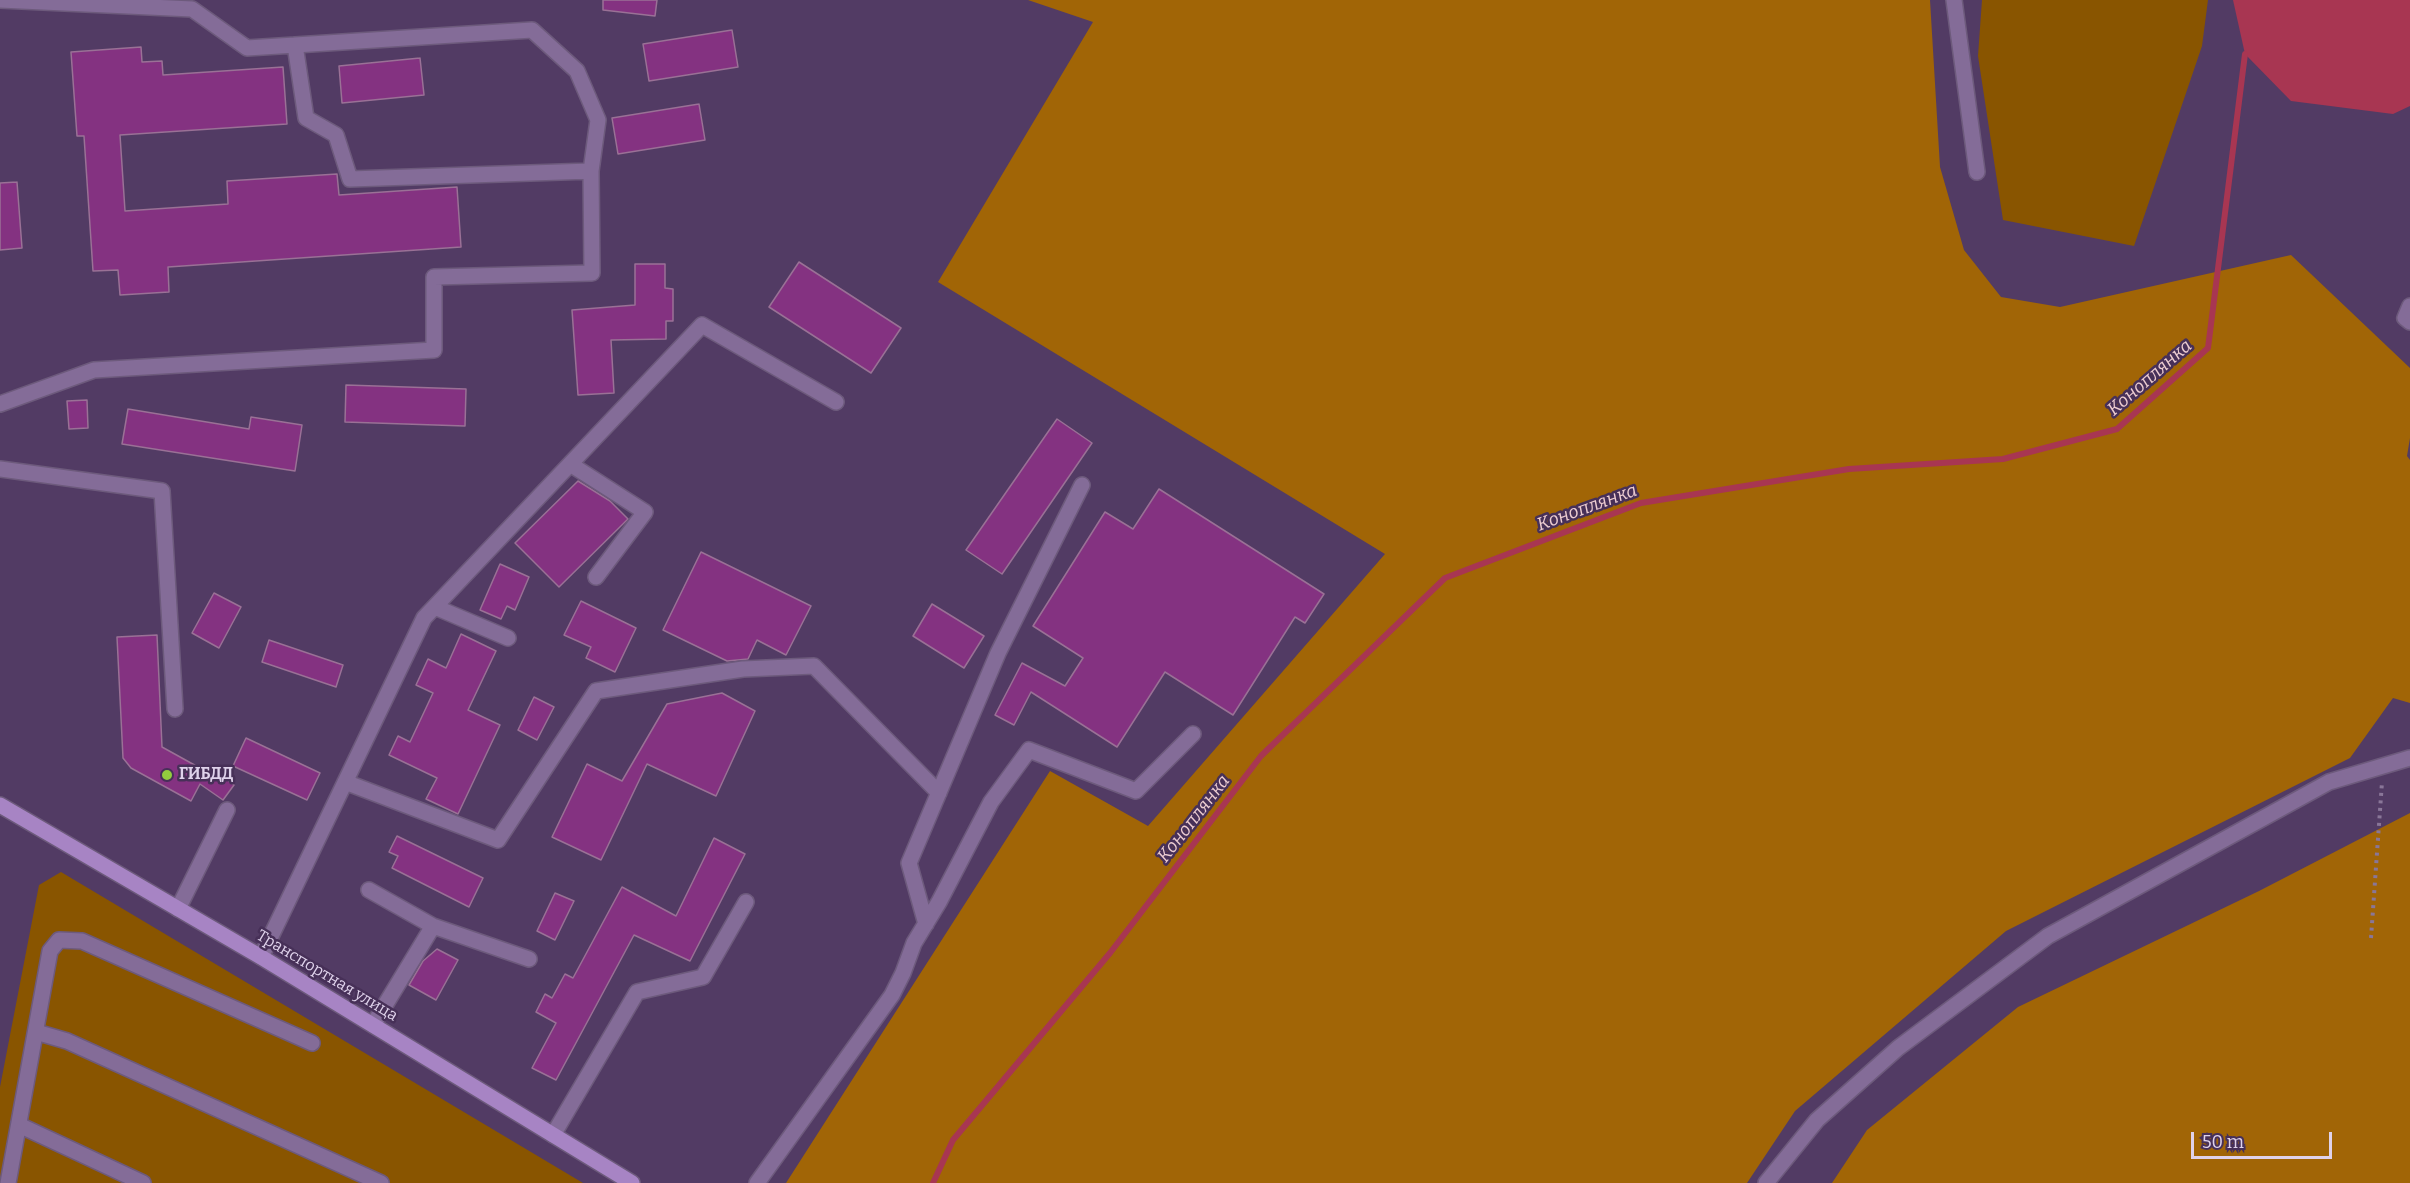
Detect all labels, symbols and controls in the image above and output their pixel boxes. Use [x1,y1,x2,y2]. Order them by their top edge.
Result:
water label: Коноплянка [2103,335,2197,421]
water label: Коноплянка [1534,480,1640,536]
place label: ГИБДД [179,765,233,785]
marker: ГИБДД [160,768,174,782]
water label: Коноплянка [1153,771,1235,867]
street label: Транспортная улица [253,926,401,1026]
scale bar [2194,1120,2335,1158]
text: 50 m [2202,1131,2244,1153]

